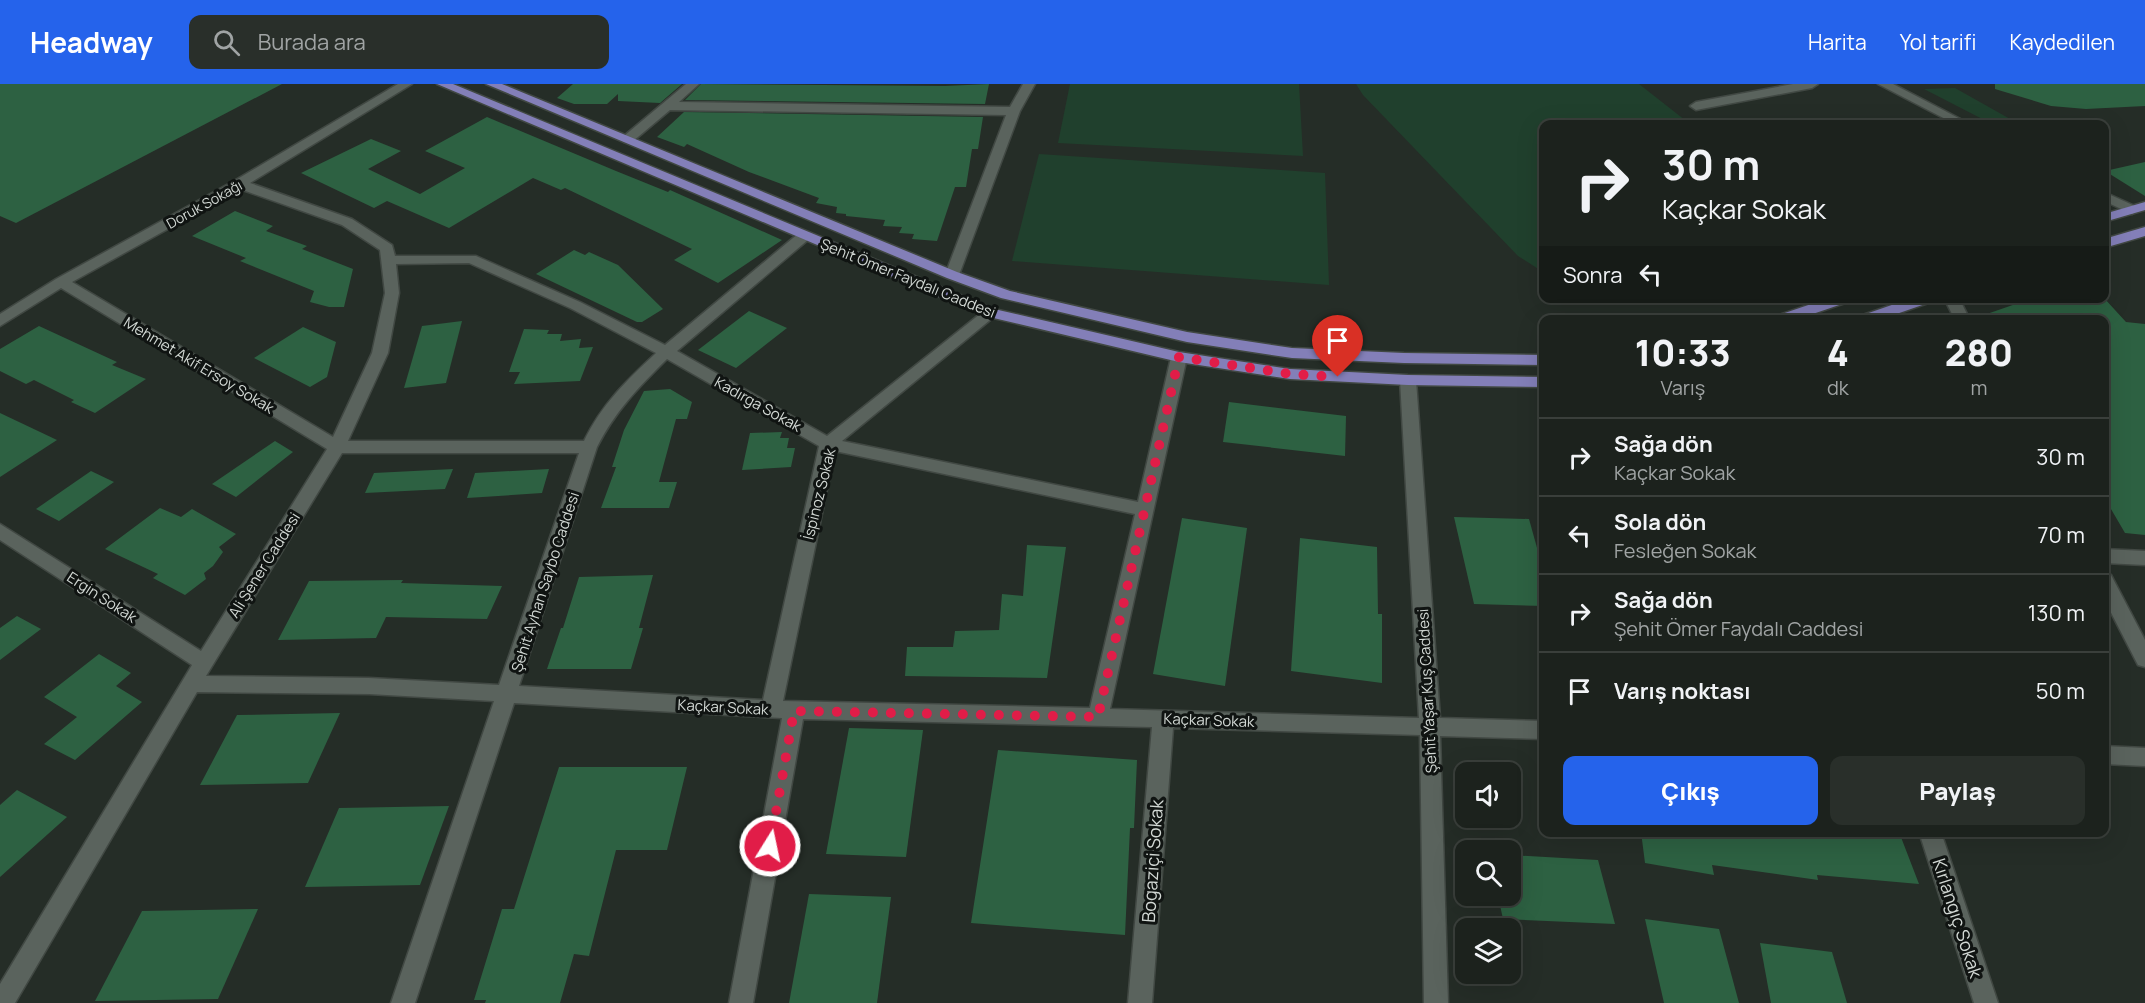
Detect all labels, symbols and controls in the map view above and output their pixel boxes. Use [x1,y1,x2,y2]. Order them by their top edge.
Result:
search box [189,15,609,69]
text: Headway [30,23,153,61]
icon: search [210,26,243,59]
text: Burada ara [258,27,366,57]
text: Harita [1808,28,1867,56]
text: Yol tarifi [1900,28,1976,56]
text: Kaydedilen [2009,28,2115,56]
text: 30 m [1662,135,1760,193]
icon: right [1563,144,1641,222]
street label: Doruk Sokağı [163,175,245,233]
text: Kaçkar Sokak [1662,190,1826,227]
street label: Şehit Ömer Faydalı Caddesi [817,233,999,323]
icon: left [1634,258,1667,291]
text: Sonra [1563,260,1622,290]
street label: Mehmet Akif Ersoy Sokak [120,312,279,419]
pin [1312,315,1363,377]
icon: arrive [1321,324,1354,357]
text: 10:33 [1635,328,1731,377]
text: 4 [1827,328,1849,377]
text: 280 [1945,328,2013,377]
street label: Kadırga Sokak [711,371,806,437]
text: Varış [1661,374,1705,401]
text: dk [1827,374,1849,401]
text: m [1970,374,1987,401]
text: Sağa dön [1614,429,1713,459]
icon: right [1563,441,1596,474]
text: 30 m [2036,442,2085,472]
street label: İspinoz Sokak [798,446,841,542]
text: Kaçkar Sokak [1614,459,1735,486]
street label: Şehit Ayhan Saybo Caddesi [506,489,584,675]
text: Sola dön [1614,507,1706,537]
street label: Ali Şener Caddesi [223,508,305,622]
icon: left [1563,519,1596,552]
text: 70 m [2037,520,2085,550]
text: Fesleğen Sokak [1614,537,1757,564]
street label: Ergin Sokak [63,567,141,628]
text: Sağa dön [1614,585,1713,615]
icon: right [1563,597,1596,630]
text: 130 m [2028,598,2085,628]
street label: Şehit Yaşar Kuş Caddesi [1412,608,1442,774]
text: Şehit Ömer Faydalı Caddesi [1614,615,1863,642]
icon: arrive [1563,675,1596,708]
text: Varış noktası [1614,676,1750,706]
text: 50 m [2036,676,2085,706]
street label: Kaçkar Sokak [677,694,770,720]
street label: Kaçkar Sokak [1163,708,1255,732]
button: Çıkış [1563,756,1818,825]
button: Paylaş [1830,756,2085,825]
map controls [1455,762,1521,984]
button: sound [1455,762,1521,828]
street label: Bogaziçi Sokak [1136,798,1168,923]
position arrow [738,814,802,878]
button: search [1455,840,1521,906]
street label: Kırlangıç Sokak [1927,855,1989,982]
button: layers [1455,918,1521,984]

